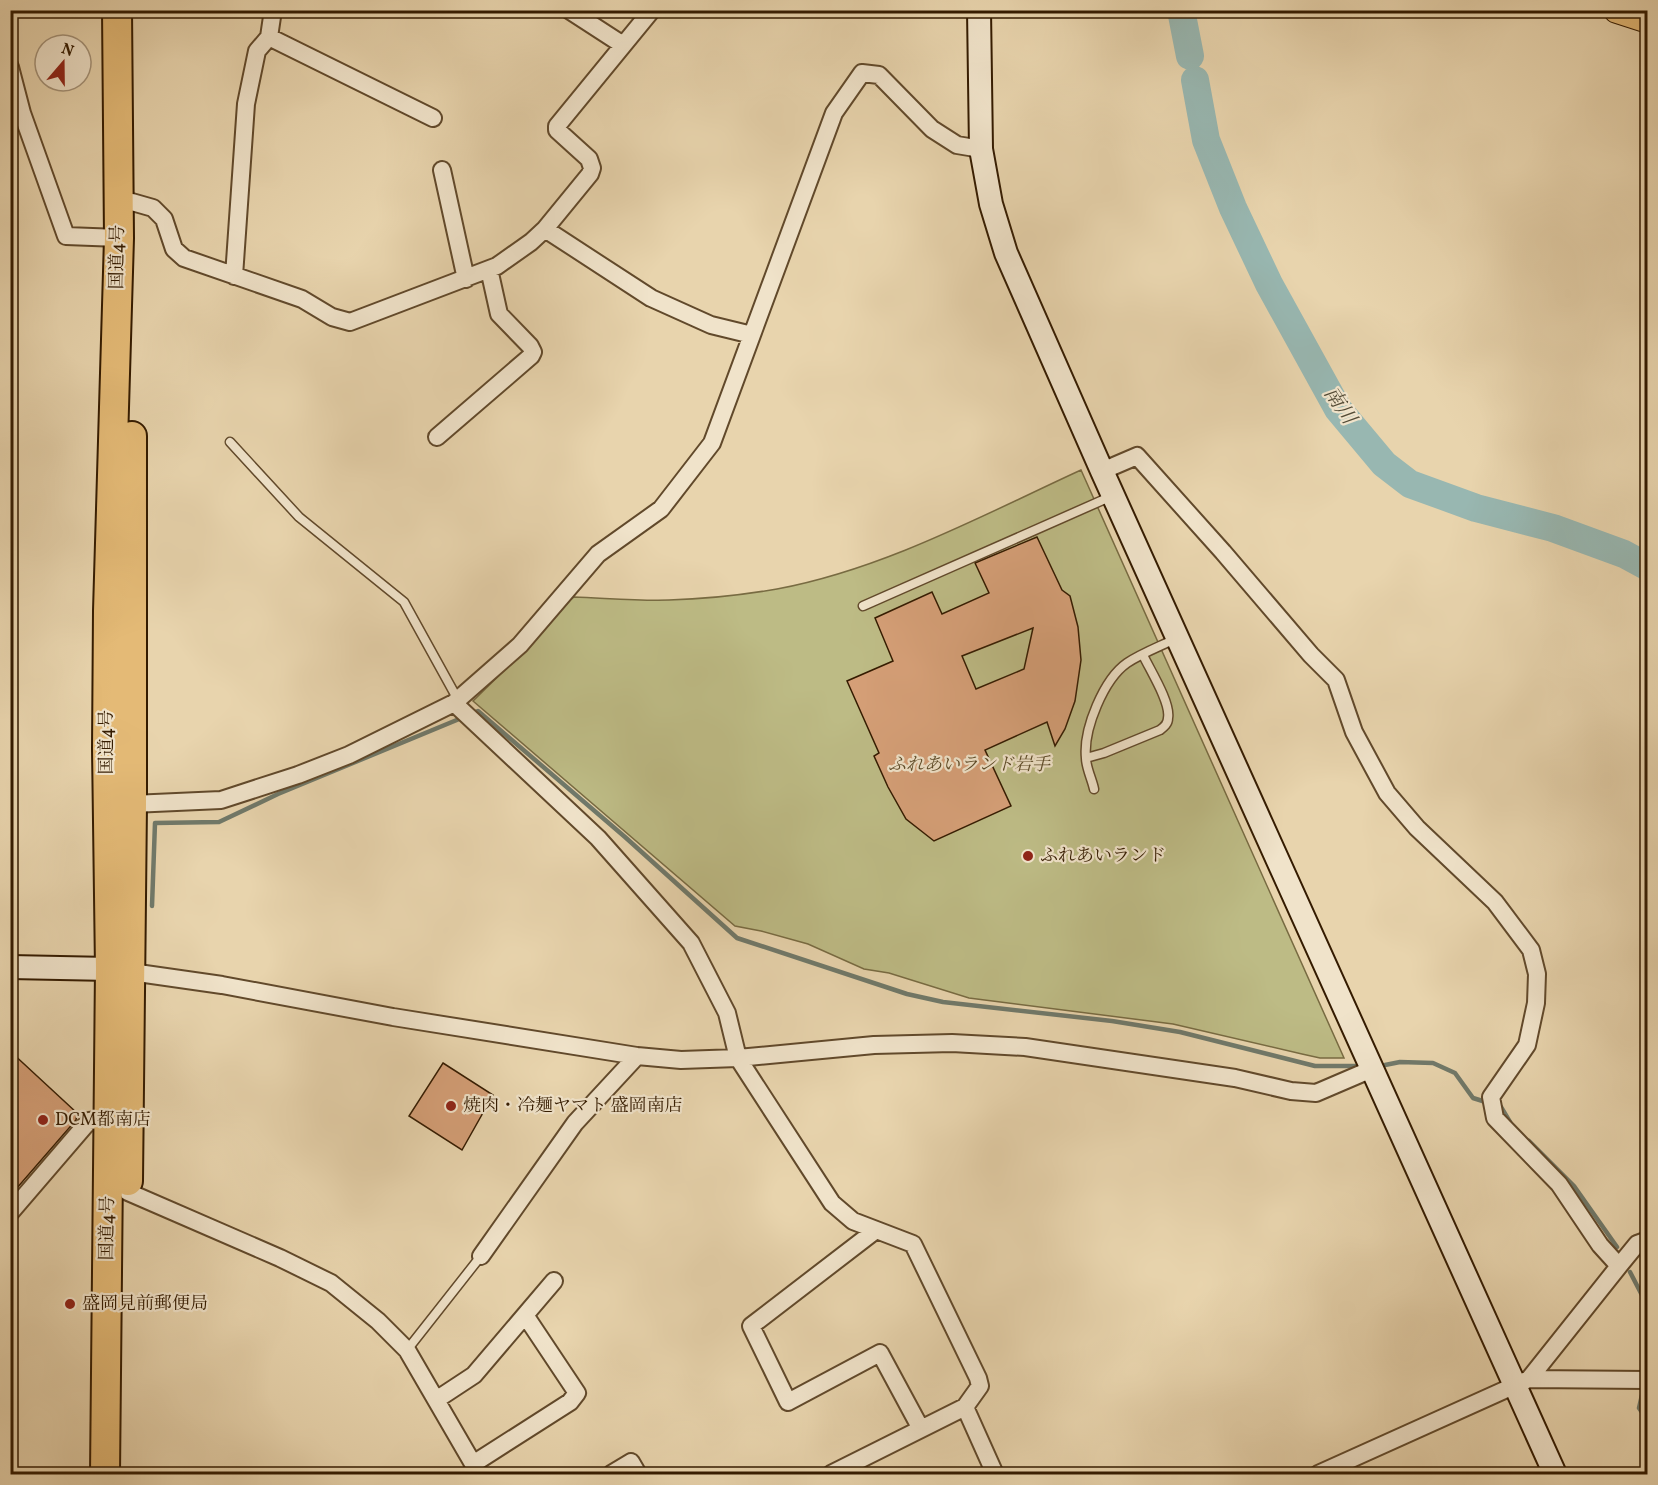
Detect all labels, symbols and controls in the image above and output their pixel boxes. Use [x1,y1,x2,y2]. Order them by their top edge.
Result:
north arrow [33,33,93,93]
text: N [58,38,77,63]
street label: 国道4号 [105,224,131,290]
water label: 南川 [1316,382,1363,432]
street label: 国道4号 [95,710,120,774]
park label: ふれあいランド岩手 [888,753,1051,778]
place label: ふれあいランド [1040,844,1166,869]
marker: ふれあいランド [1021,849,1035,863]
place label: 焼肉・冷麺ヤマト 盛岡南店 [463,1094,683,1119]
marker: 焼肉・冷麺ヤマト 盛岡南店 [444,1099,458,1113]
place label: DCM都南店 [55,1108,151,1133]
marker: DCM都南店 [36,1113,50,1127]
street label: 国道4号 [95,1195,121,1261]
place label: 盛岡見前郵便局 [82,1292,208,1317]
marker: 盛岡見前郵便局 [63,1297,77,1311]

